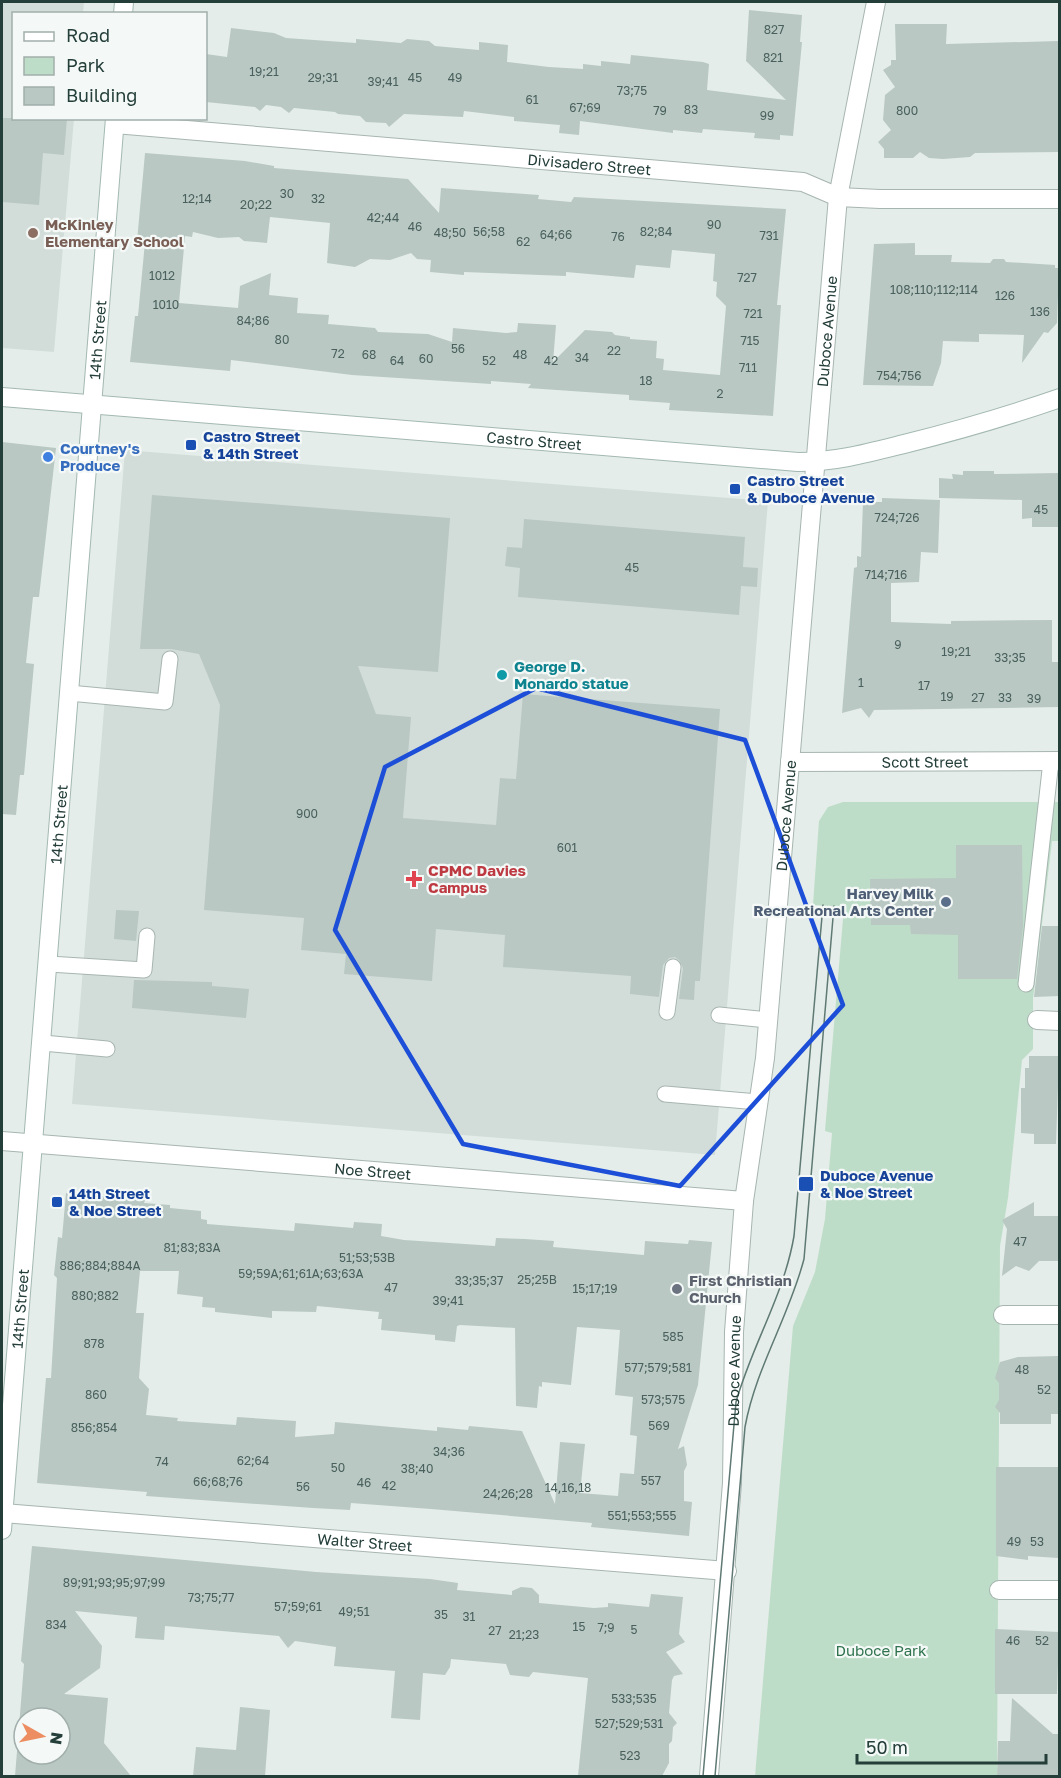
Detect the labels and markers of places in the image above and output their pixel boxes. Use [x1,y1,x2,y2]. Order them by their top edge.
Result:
place label: McKinley Elementary School [45,215,184,250]
marker: McKinley Elementary School [26,226,40,240]
place label: Castro Street & 14th Street [203,427,300,462]
marker: Castro Street & 14th Street [184,438,198,452]
place label: Courtney's Produce [60,439,140,474]
marker: Courtney's Produce [41,450,55,464]
place label: Castro Street & Duboce Avenue [747,471,875,506]
marker: Castro Street & Duboce Avenue [728,482,742,496]
place label: George D. Monardo statue [514,657,629,692]
marker: George D. Monardo statue [495,668,509,682]
place label: CPMC Davies Campus [428,861,526,896]
marker: CPMC Davies Campus [405,870,423,888]
place label: Harvey Milk Recreational Arts Center [753,884,934,919]
marker: Harvey Milk Recreational Arts Center [939,895,953,909]
place label: Duboce Avenue & Noe Street [820,1166,933,1201]
marker: Duboce Avenue & Noe Street [797,1175,815,1193]
place label: 14th Street & Noe Street [69,1184,162,1219]
marker: 14th Street & Noe Street [50,1195,64,1209]
place label: First Christian Church [689,1271,792,1306]
marker: First Christian Church [670,1282,684,1296]

